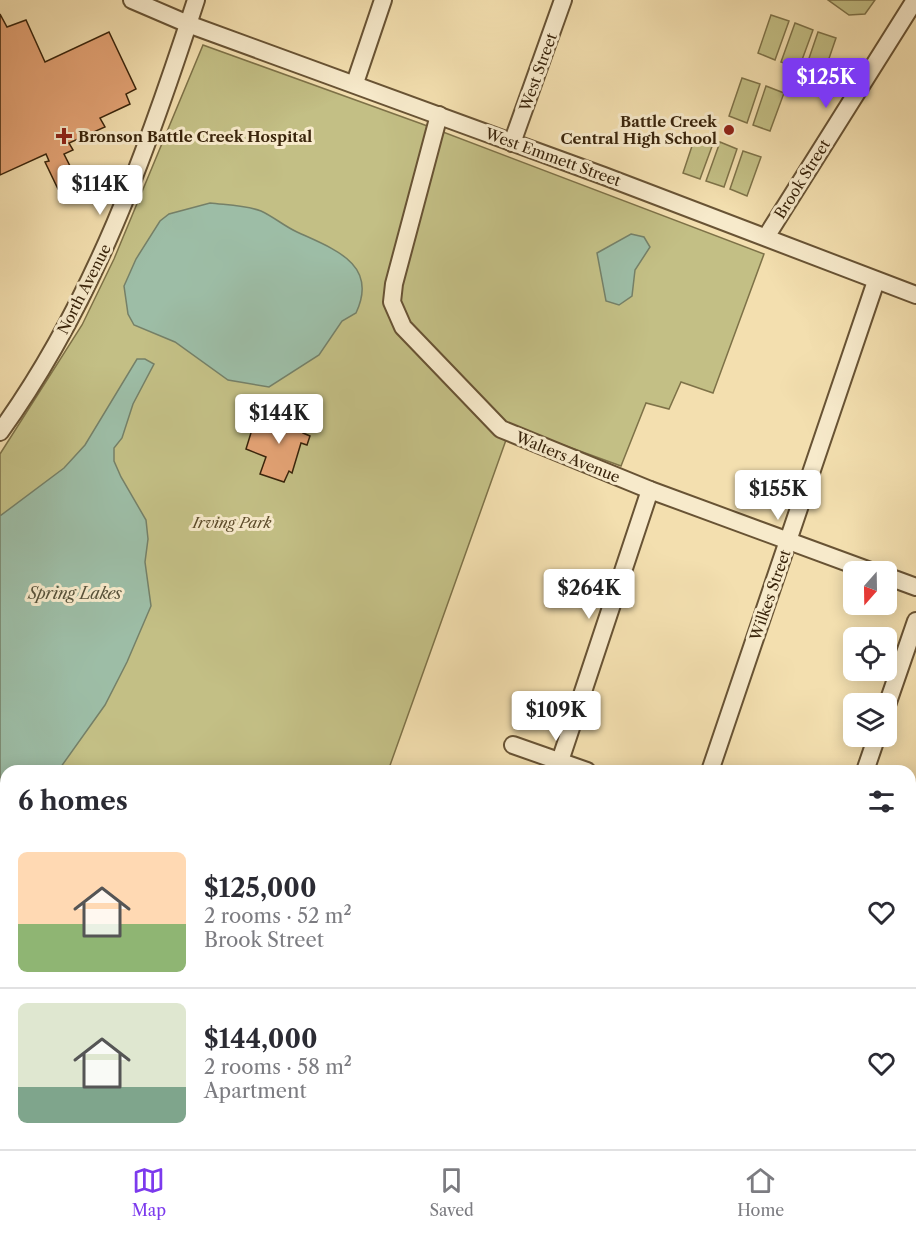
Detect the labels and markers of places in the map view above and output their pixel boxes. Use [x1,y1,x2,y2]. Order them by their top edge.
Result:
pin: $125K [784,58,868,109]
place label: Battle Creek Central High School [561,112,718,148]
marker: Battle Creek Central High School [722,123,736,137]
marker: Bronson Battle Creek Hospital [55,127,73,145]
place label: Bronson Battle Creek Hospital [78,127,312,146]
pin: $114K [58,165,142,216]
pin: $144K [237,394,321,445]
pin: $155K [736,470,820,521]
pin: $264K [547,569,631,620]
pin: $109K [514,691,598,742]

